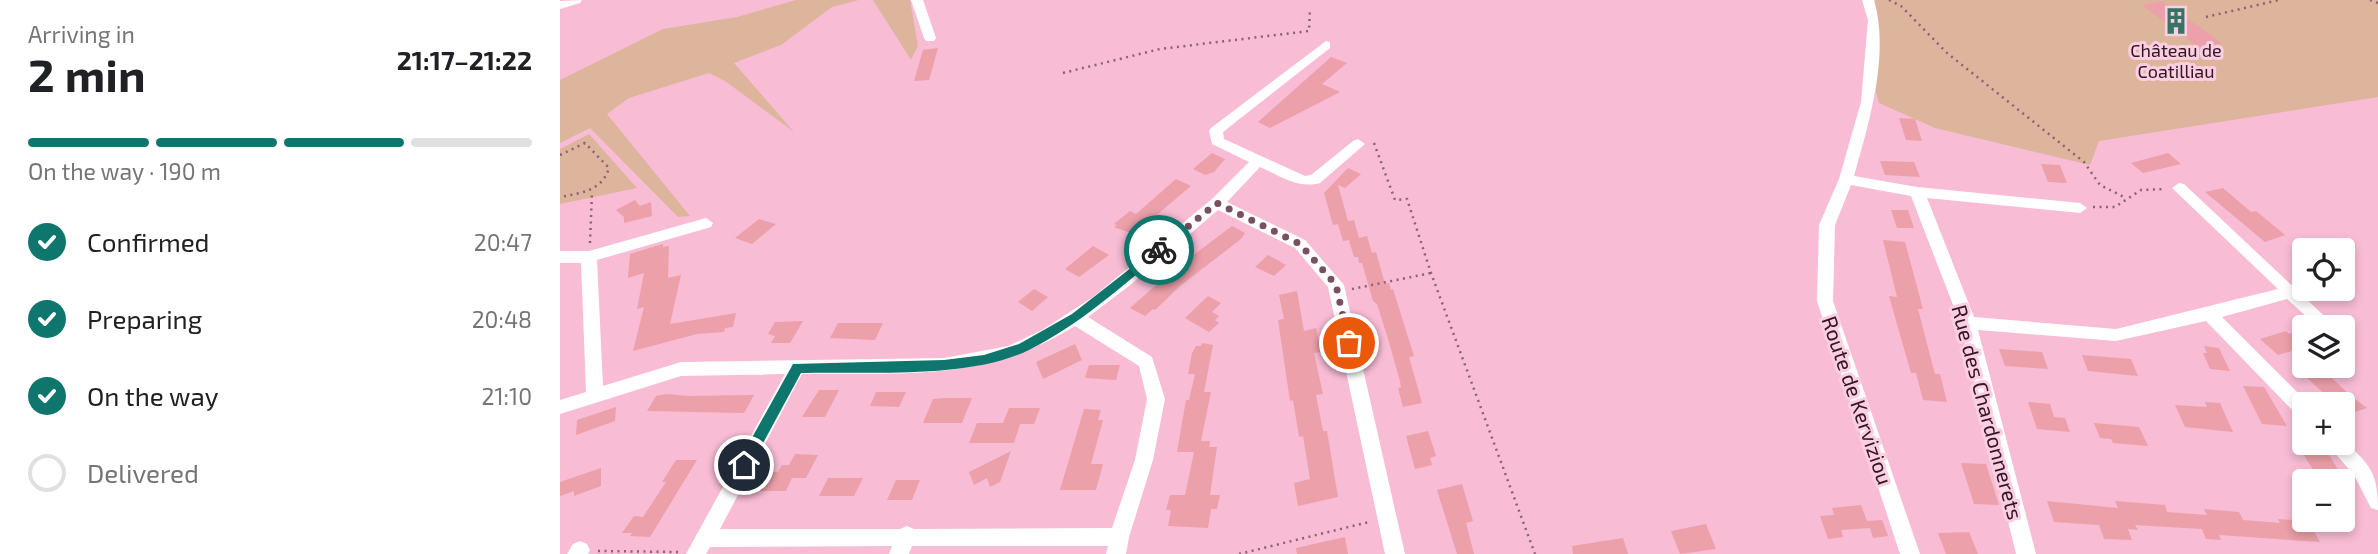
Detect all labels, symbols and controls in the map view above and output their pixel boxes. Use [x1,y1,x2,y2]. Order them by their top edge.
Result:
building icon: Château de Coatilliau [2161,6,2191,36]
text: Arriving in [28,20,135,48]
place label: Château de Coatilliau [2130,39,2222,82]
text: 21:17–21:22 [397,44,532,75]
text: 2 min [28,46,146,101]
text: On the way · 190 m [28,157,221,185]
courier [1124,215,1194,285]
icon: check [28,223,66,261]
text: Confirmed [87,226,210,257]
text: 20:47 [474,228,532,256]
icon: bike [1140,231,1178,269]
map controls [2292,238,2355,532]
button: locate [2292,238,2355,301]
icon: check [28,300,66,338]
street label: Rue des Chardonnerets [1947,302,2029,522]
text: Preparing [87,303,202,334]
text: 20:48 [472,305,532,333]
street label: Route de Kerviziou [1817,312,1899,488]
pin [1319,313,1379,373]
button: layers [2292,315,2355,378]
icon: bag [1330,324,1368,362]
icon: check [28,377,66,415]
text: On the way [87,380,218,411]
text: 21:10 [481,382,532,410]
button: + [2292,392,2355,455]
pin [714,435,774,495]
icon: home [725,446,763,484]
text: Delivered [87,457,199,488]
button: − [2292,469,2355,532]

